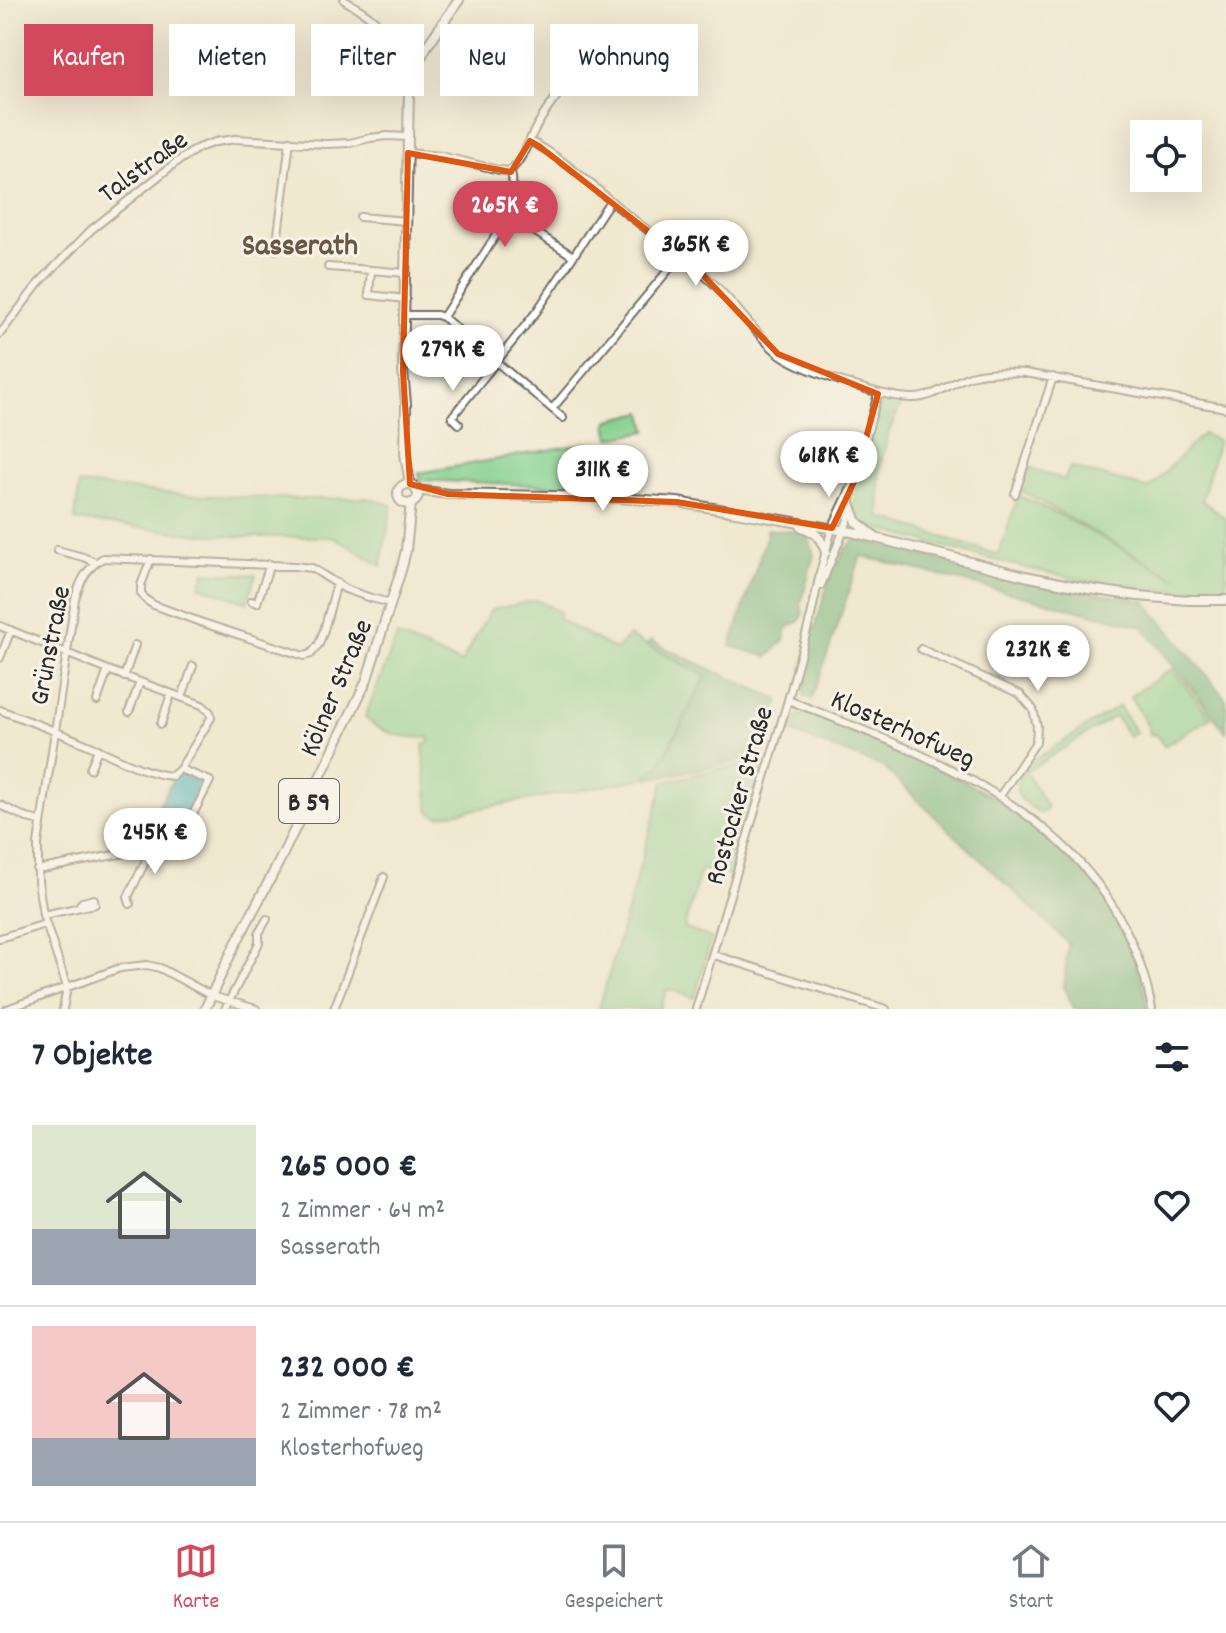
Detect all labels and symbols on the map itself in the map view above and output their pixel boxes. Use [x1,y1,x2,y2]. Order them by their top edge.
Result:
street label: Talstraße [92,123,198,215]
pin: 265K € [440,181,570,249]
pin: 365K € [631,220,761,288]
district label: Sasserath [242,227,358,270]
pin: 279K € [388,325,518,393]
pin: 618K € [764,431,894,499]
pin: 311K € [538,445,668,513]
street label: Grünstraße [22,583,84,709]
street label: Kölner Straße [292,614,386,764]
pin: 232K € [973,625,1103,693]
street label: Klosterhofweg [823,682,981,781]
street label: Rostocker Straße [697,702,786,890]
road number: B 59 [279,779,339,823]
pin: 245K € [90,808,220,876]

